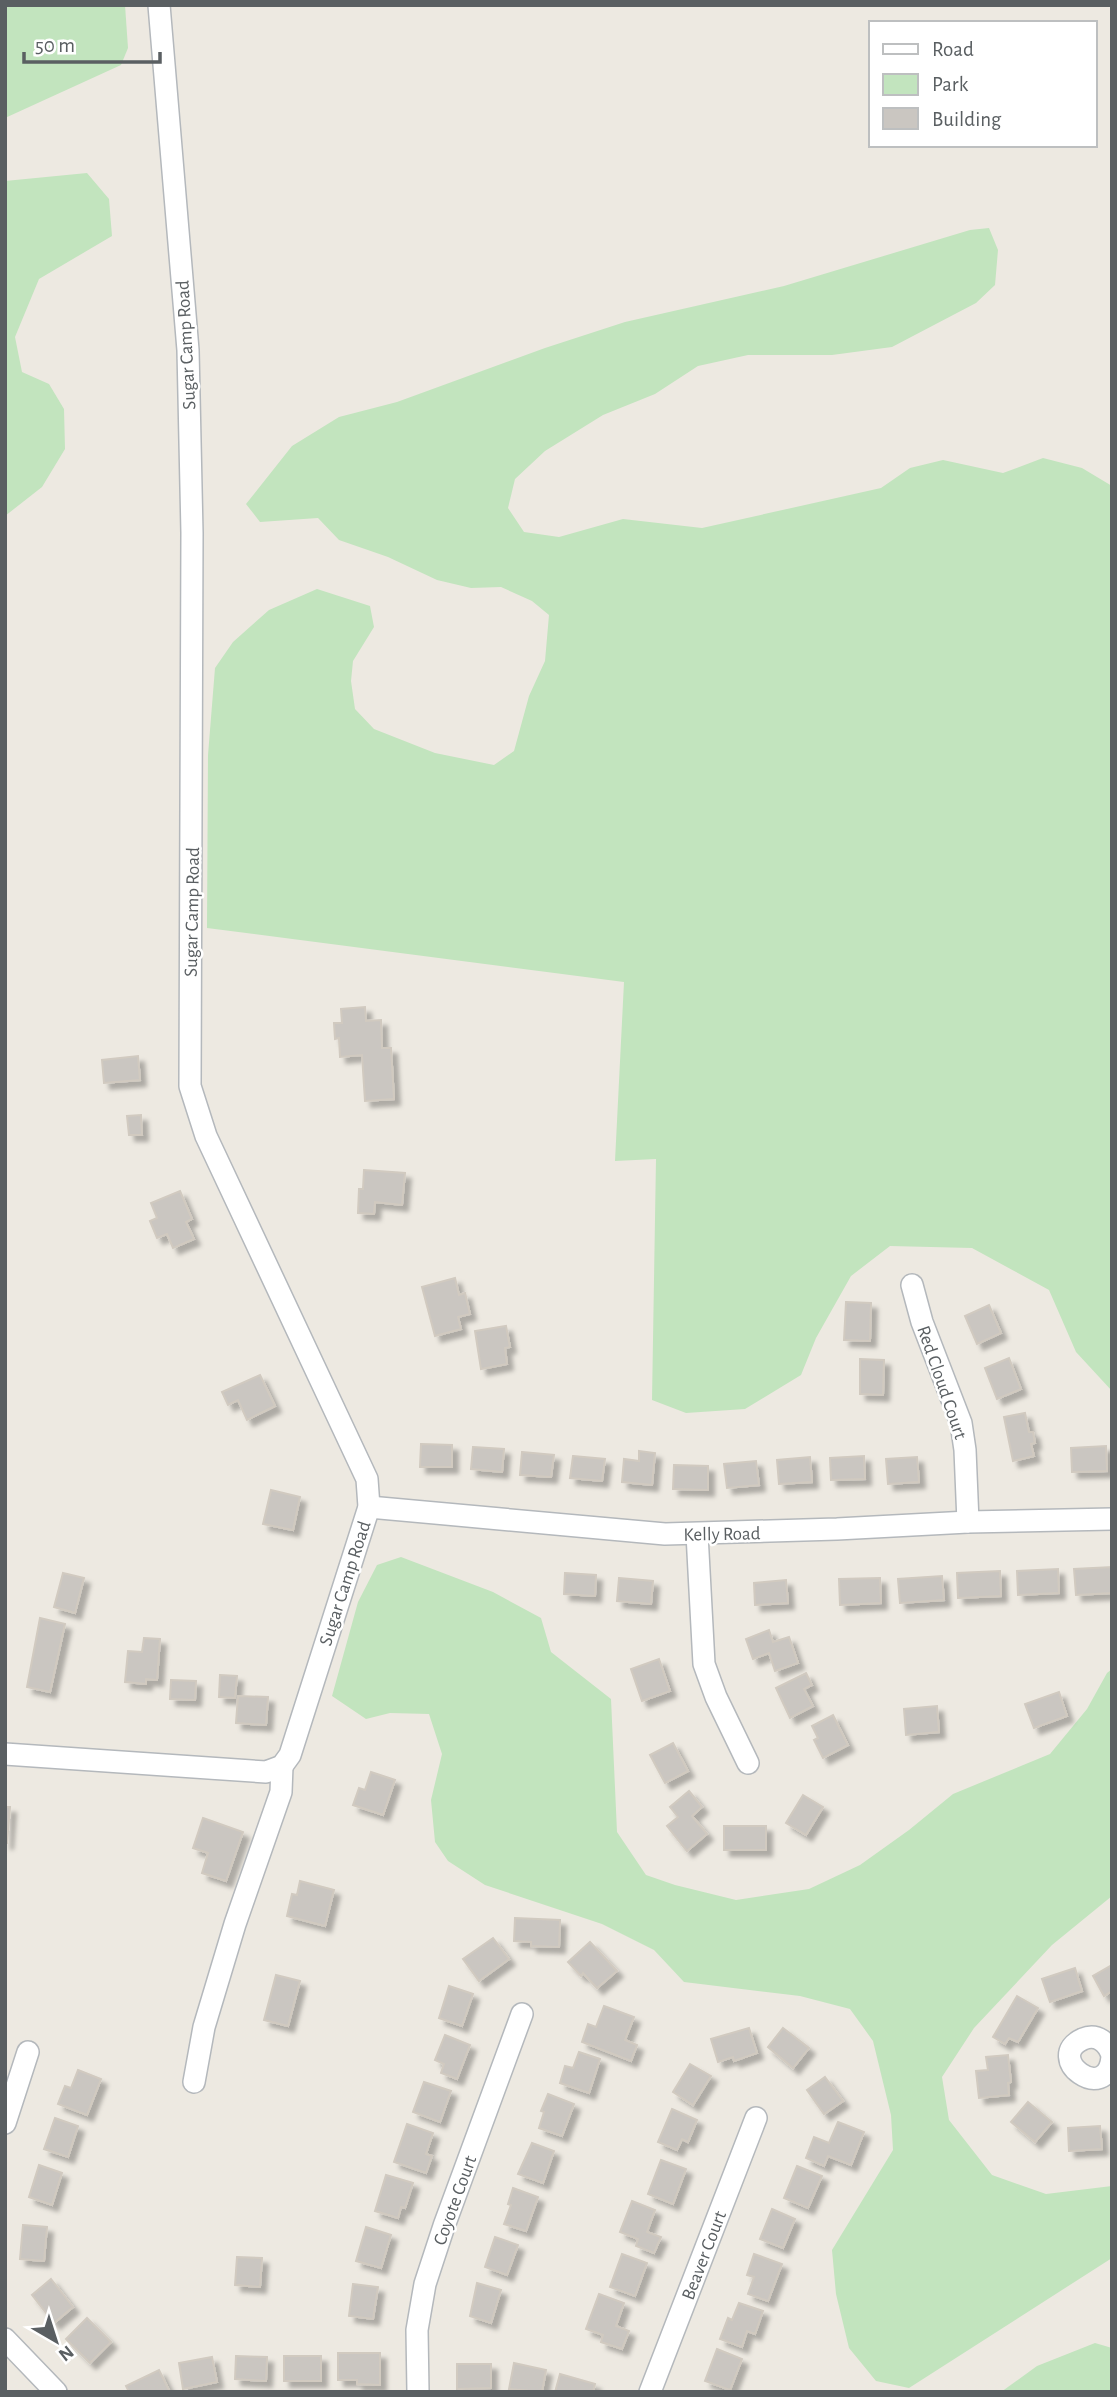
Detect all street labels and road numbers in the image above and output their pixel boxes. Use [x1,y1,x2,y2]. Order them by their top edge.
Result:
street label: Sugar Camp Road [174,279,199,410]
street label: Sugar Camp Road [182,847,203,977]
street label: Red Cloud Court [913,1323,970,1442]
street label: Sugar Camp Road [316,1519,375,1648]
street label: Kelly Road [683,1524,761,1545]
street label: Coyote Court [430,2153,480,2248]
street label: Beaver Court [679,2208,730,2303]

